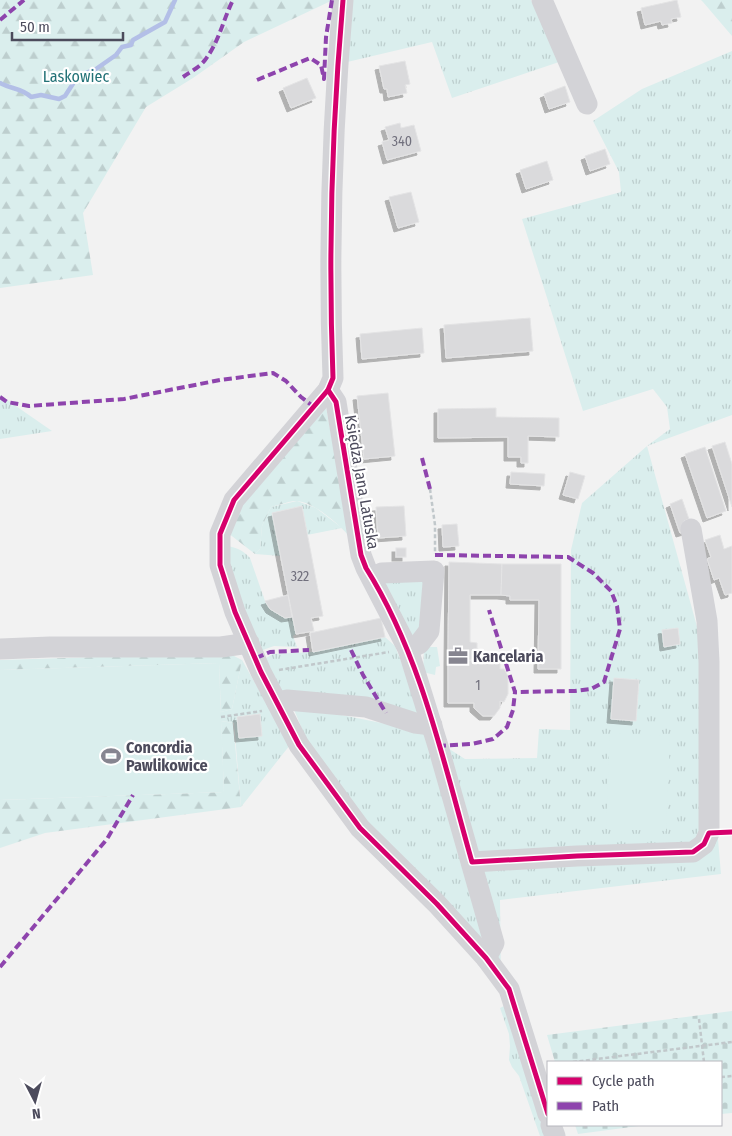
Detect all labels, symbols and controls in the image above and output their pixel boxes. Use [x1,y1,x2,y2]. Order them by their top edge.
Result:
scale bar [12,10,124,42]
text: 50 m [20,18,50,36]
park label: Laskowiec [43,67,109,86]
house number: 340 [392,133,412,150]
street label: Księdza Jana Latuska [341,413,383,551]
house number: 322 [291,568,309,585]
office icon: Kancelaria [447,645,469,667]
place label: Kancelaria [473,647,543,666]
house number: 1 [475,677,481,694]
place label: Concordia Pawlikowice [126,738,208,775]
sports icon: Concordia Pawlikowice [100,745,122,767]
legend [547,1061,722,1126]
text: Cycle path [592,1072,655,1090]
north arrow [10,1076,60,1126]
text: Path [592,1097,619,1115]
text: N [31,1105,41,1122]

